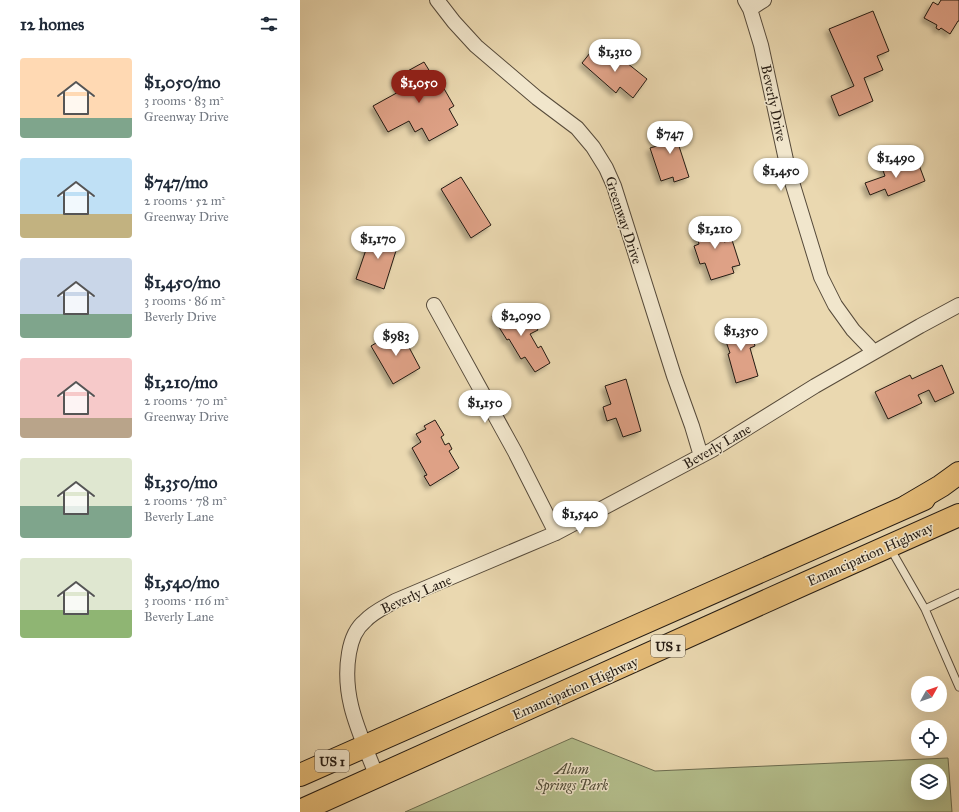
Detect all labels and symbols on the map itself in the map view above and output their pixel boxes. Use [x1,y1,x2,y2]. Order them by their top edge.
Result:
pin: $1,310 [582,39,648,73]
street label: Beverly Drive [757,63,790,143]
pin: $1,050 [386,70,452,104]
pin: $747 [646,121,694,155]
pin: $1,490 [863,145,929,179]
pin: $1,450 [748,158,814,192]
street label: Greenway Drive [601,174,646,266]
pin: $1,210 [682,216,748,250]
pin: $1,170 [345,226,411,260]
pin: $2,090 [488,303,554,337]
pin: $1,350 [708,318,774,352]
pin: $983 [372,323,420,357]
pin: $1,150 [452,390,518,424]
street label: Beverly Lane [680,420,754,473]
pin: $1,540 [547,501,613,535]
street label: Emancipation Highway [805,519,936,590]
street label: Beverly Lane [378,571,454,618]
road number: US 1 [651,635,685,657]
street label: Emancipation Highway [510,653,641,724]
north arrow [911,676,947,712]
road number: US 1 [315,750,349,772]
park label: Alum Springs Park [535,761,609,795]

